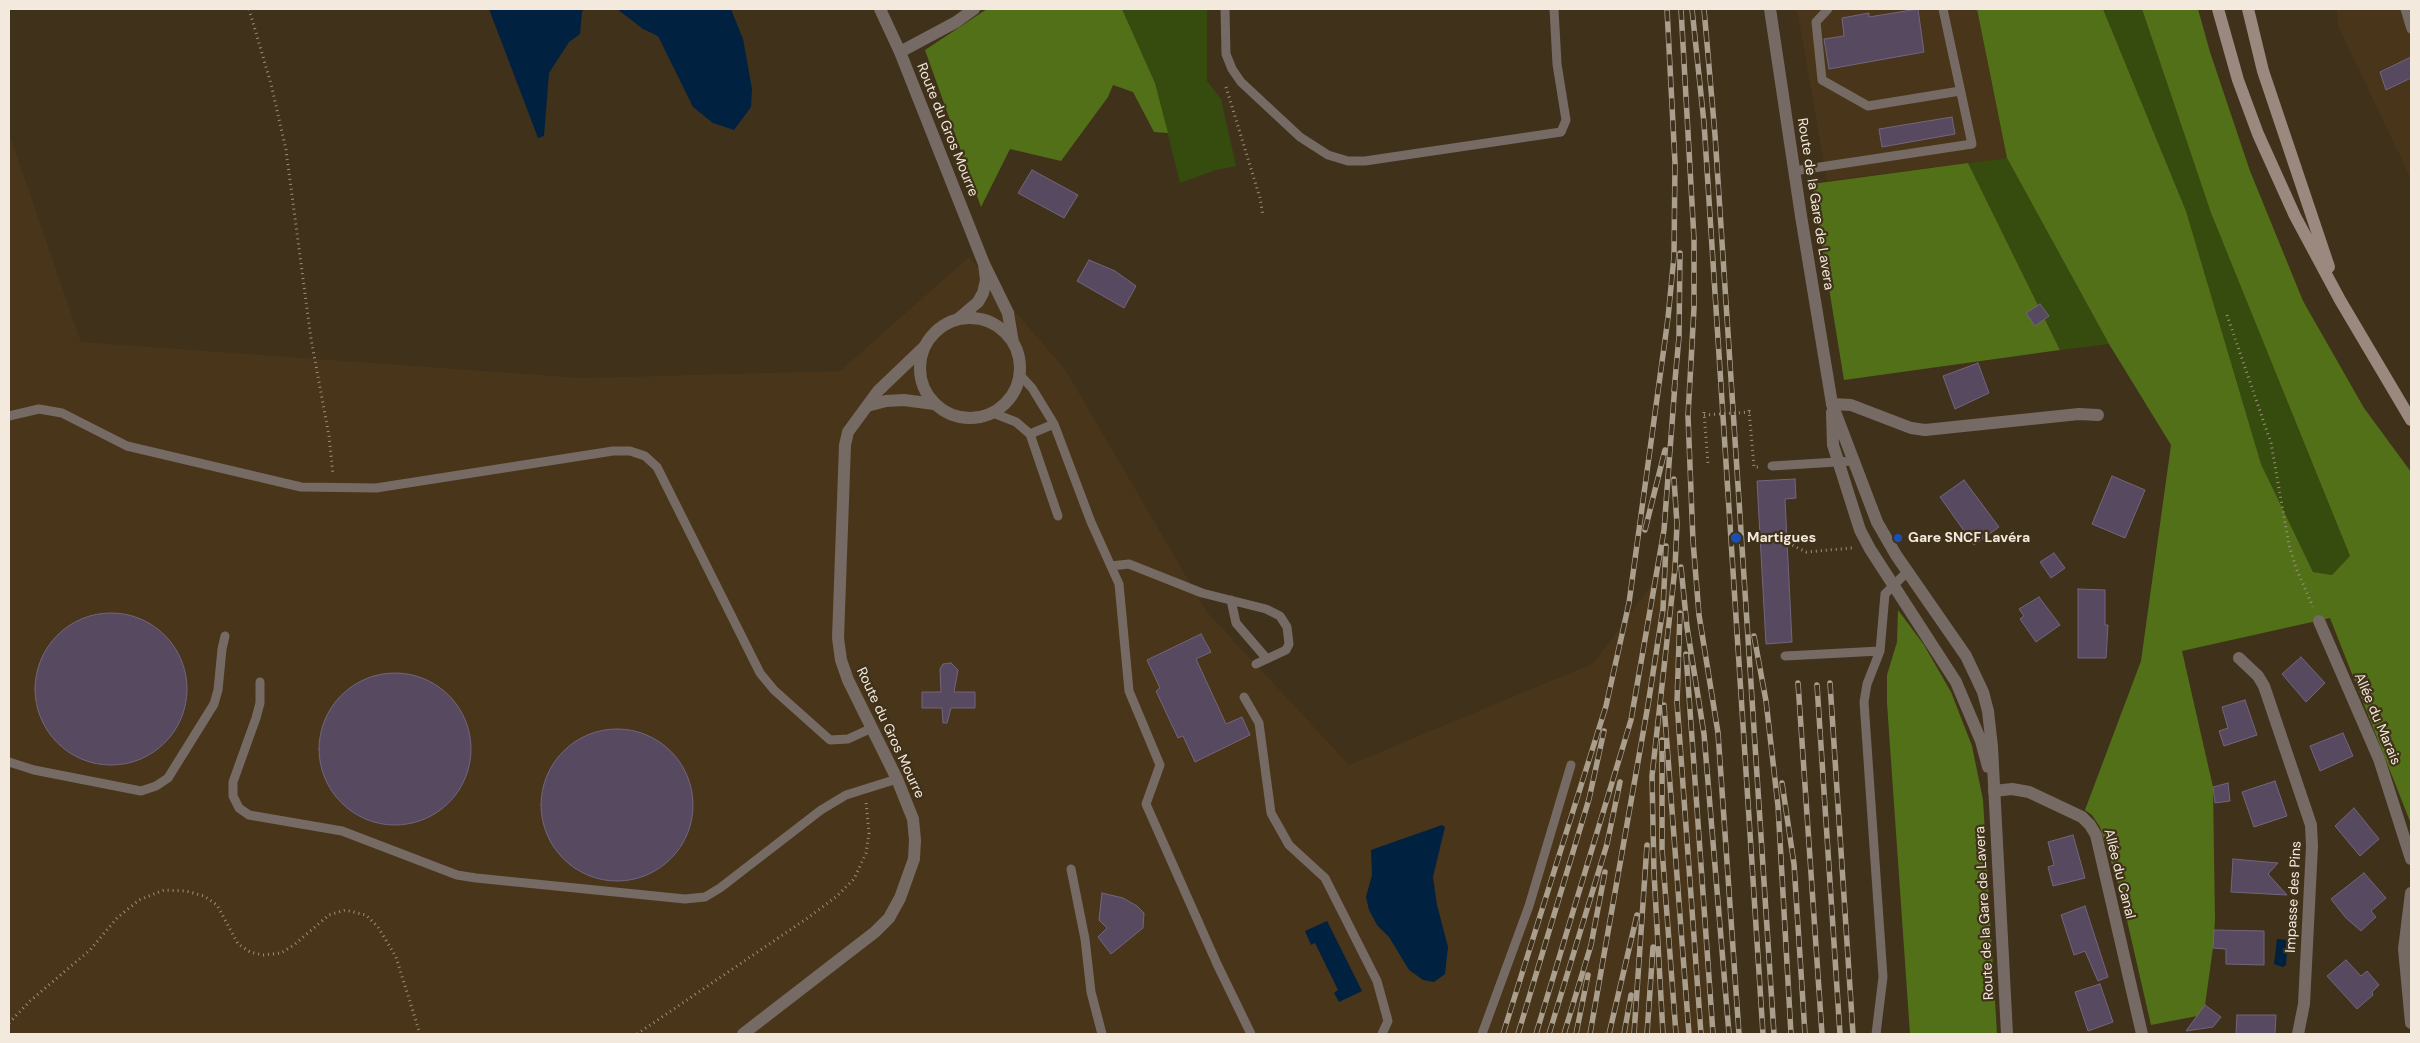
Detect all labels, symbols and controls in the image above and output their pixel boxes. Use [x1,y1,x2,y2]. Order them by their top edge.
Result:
street label: Route du Gros Mourre [913,61,981,199]
street label: Route de la Gare de Lavera [1793,117,1837,291]
place label: Martigues [1747,530,1816,546]
place label: Gare SNCF Lavéra [1908,530,2030,546]
marker: Martigues [1729,531,1743,545]
marker: Gare SNCF Lavéra [1892,532,1904,544]
street label: Route du Gros Mourre [852,665,928,801]
street label: Allée du Marais [2350,670,2404,768]
street label: Route de la Gare de Lavera [1972,826,1998,1000]
street label: Allée du Canal [2100,827,2138,921]
street label: Impasse des Pins [2283,841,2305,953]

